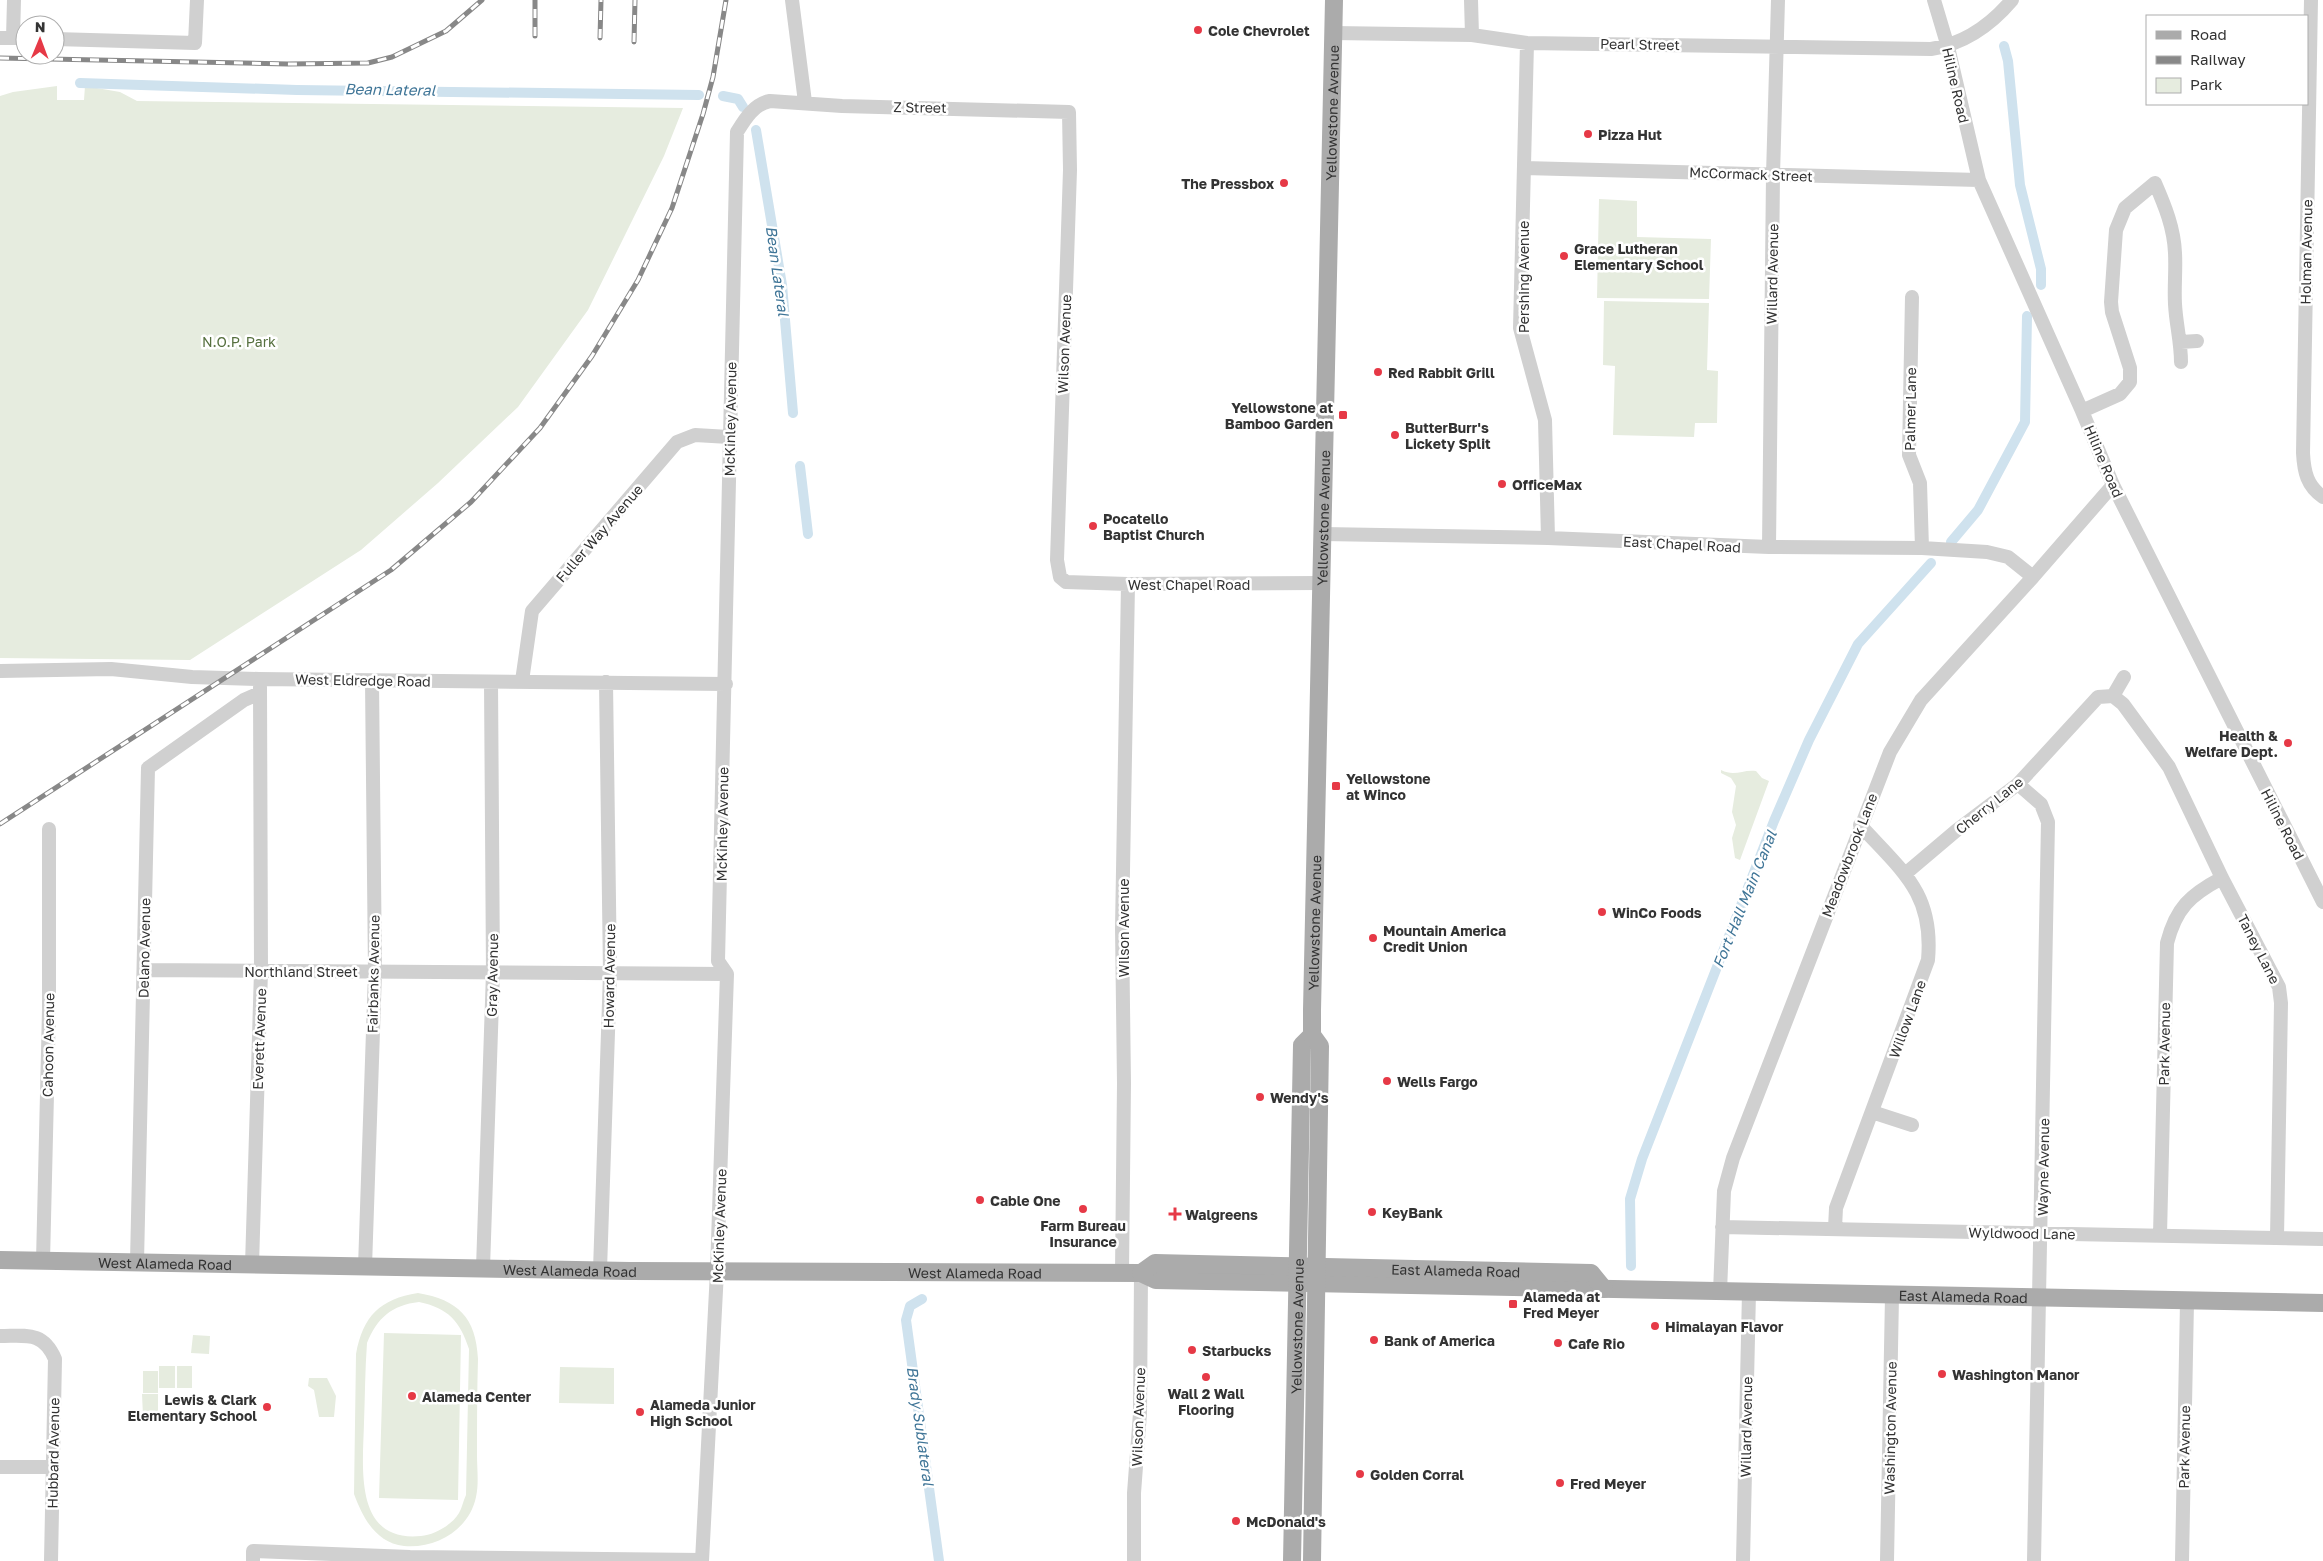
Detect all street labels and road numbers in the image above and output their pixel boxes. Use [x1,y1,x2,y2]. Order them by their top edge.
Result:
street label: Pearl Street [1600,35,1680,53]
street label: Yellowstone Avenue [1322,45,1342,181]
street label: Hiline Road [1939,45,1973,125]
street label: Z Street [893,98,947,116]
street label: McCormack Street [1689,163,1813,185]
street label: Holman Avenue [2297,199,2315,305]
street label: Pershing Avenue [1515,221,1532,333]
street label: Willard Avenue [1763,223,1781,325]
street label: Wilson Avenue [1054,294,1074,394]
street label: McKinley Avenue [721,362,739,476]
street label: Palmer Lane [1901,367,1919,451]
street label: Hiline Road [2081,422,2127,500]
street label: Yellowstone Avenue [1313,450,1333,586]
street label: Fuller Way Avenue [552,481,646,585]
street label: East Chapel Road [1623,532,1741,556]
street label: West Chapel Road [1128,576,1250,593]
street label: West Eldredge Road [295,670,431,690]
street label: McKinley Avenue [713,767,731,881]
street label: Cherry Lane [1952,773,2026,837]
street label: Hiline Road [2258,786,2308,862]
street label: Meadowbrook Lane [1818,791,1880,919]
street label: Yellowstone Avenue [1304,855,1324,991]
street label: Wilson Avenue [1115,878,1132,978]
street label: Delano Avenue [135,898,153,998]
street label: Taney Lane [2234,911,2284,987]
street label: Fairbanks Avenue [363,915,383,1033]
street label: Howard Avenue [600,923,618,1029]
street label: Gray Avenue [483,933,501,1017]
street label: Northland Street [244,963,358,980]
street label: Willow Lane [1885,978,1929,1060]
street label: Everett Avenue [249,988,269,1090]
street label: Cahoon Avenue [39,993,57,1097]
street label: Park Avenue [2155,1002,2173,1086]
street label: Wayne Avenue [2034,1118,2052,1216]
street label: McKinley Avenue [709,1168,729,1284]
street label: Wyldwood Lane [1968,1224,2076,1242]
street label: West Alameda Road [98,1253,232,1273]
street label: Yellowstone Avenue [1287,1258,1306,1394]
street label: West Alameda Road [503,1260,637,1280]
street label: East Alameda Road [1391,1260,1521,1280]
street label: West Alameda Road [908,1264,1042,1281]
street label: East Alameda Road [1898,1286,2028,1306]
street label: Washington Avenue [1880,1361,1900,1495]
street label: Wilson Avenue [1128,1367,1148,1467]
street label: Willard Avenue [1737,1376,1755,1478]
street label: Hubbard Avenue [44,1397,62,1509]
street label: Park Avenue [2175,1405,2193,1489]

